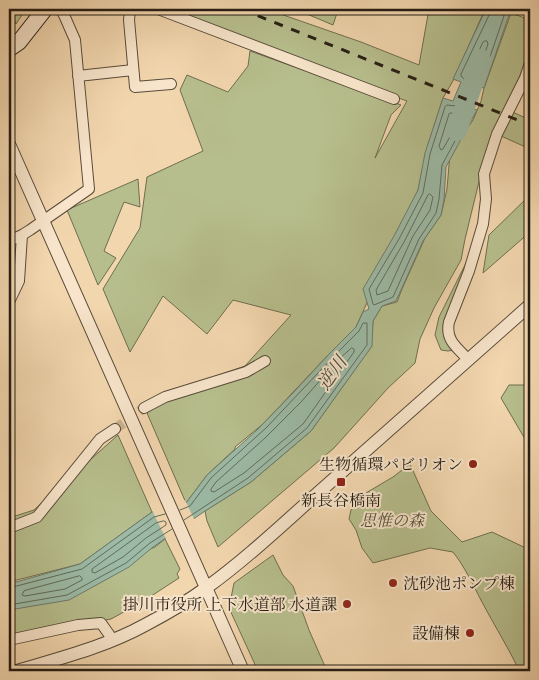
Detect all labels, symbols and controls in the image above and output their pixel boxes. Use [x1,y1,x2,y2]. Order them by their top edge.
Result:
water label: 逆川 [312,350,352,394]
place label: 生物循環パビリオン [319,454,463,475]
marker: 生物循環パビリオン [467,458,479,470]
marker: 新長谷橋南 [335,476,347,488]
place label: 新長谷橋南 [301,490,381,511]
park label: 思惟の森 [360,510,426,531]
place label: 沈砂池ポンプ棟 [403,573,515,594]
marker: 沈砂池ポンプ棟 [387,577,399,589]
place label: 掛川市役所 上下水道部 水道課 [123,594,337,615]
marker: 掛川市役所 上下水道部 水道課 [341,598,353,610]
place label: 設備棟 [412,623,460,644]
marker: 設備棟 [464,627,476,639]

